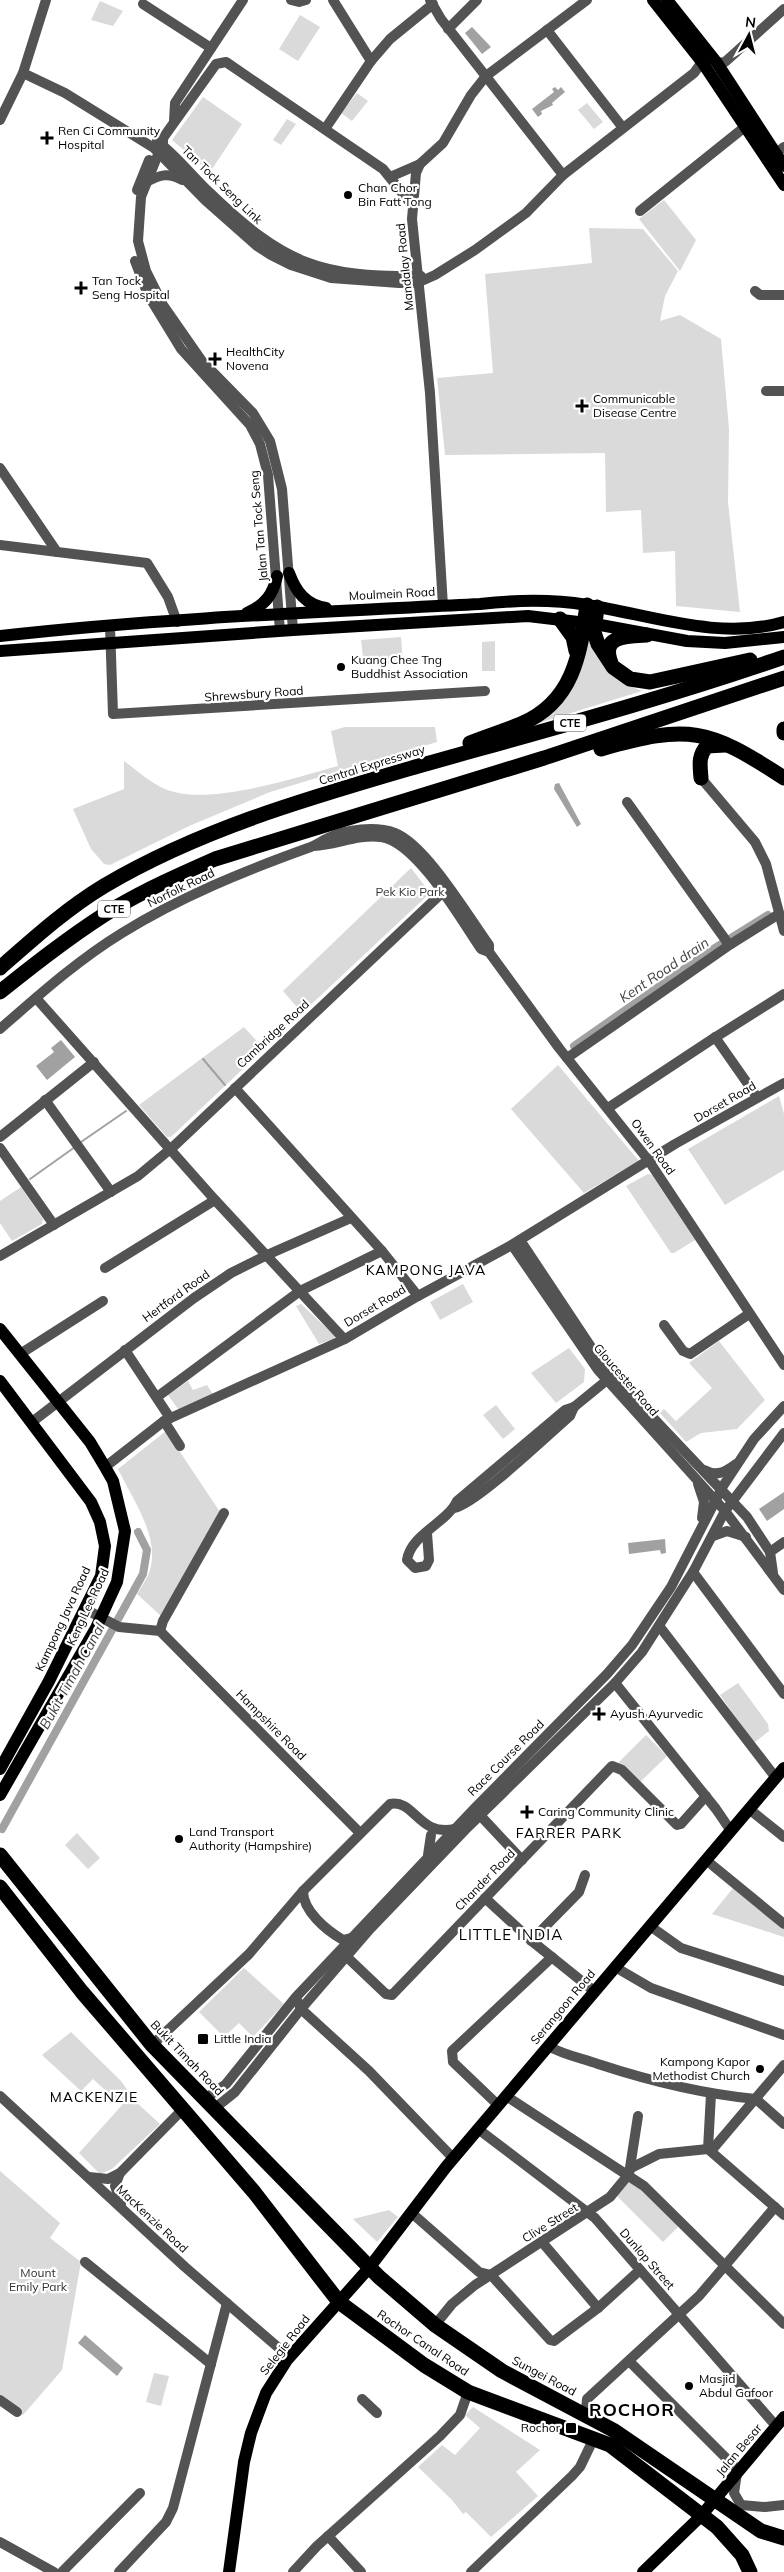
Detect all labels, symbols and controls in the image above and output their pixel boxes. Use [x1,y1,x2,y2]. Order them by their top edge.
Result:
north arrow [724,10,774,60]
text: N [744,13,757,32]
place label: Ren Ci Community Hospital [58,123,161,152]
marker: Ren Ci Community Hospital [40,131,54,145]
street label: Tan Tock Seng Link [179,142,266,227]
place label: Chan Chor Bin Fatt Tong [358,180,432,209]
marker: Chan Chor Bin Fatt Tong [342,189,354,201]
street label: Mandalay Road [392,223,417,312]
place label: Tan Tock Seng Hospital [92,273,170,302]
marker: Tan Tock Seng Hospital [74,281,88,295]
place label: HealthCity Novena [226,344,285,373]
marker: HealthCity Novena [208,352,222,366]
place label: Communicable Disease Centre [593,391,676,420]
marker: Communicable Disease Centre [575,399,589,413]
street label: Jalan Tan Tock Seng [246,470,271,582]
street label: Moulmein Road [348,584,436,603]
place label: Kuang Chee Tng Buddhist Association [351,652,468,681]
marker: Kuang Chee Tng Buddhist Association [335,661,347,673]
street label: Shrewsbury Road [204,683,304,704]
road number: CTE [554,714,586,731]
street label: Central Expressway [317,741,427,788]
street label: Norfolk Road [145,865,217,910]
park label: Pek Kio Park [375,884,445,899]
road number: CTE [98,901,130,918]
water label: Kent Road drain [616,933,712,1007]
street label: Cambridge Road [233,996,312,1071]
street label: Dorset Road [691,1078,759,1125]
street label: Owen Road [628,1116,679,1178]
district label: KAMPONG JAVA [366,1261,486,1279]
street label: Hertford Road [139,1266,212,1325]
street label: Dorset Road [341,1281,408,1330]
street label: Gloucester Road [591,1340,662,1419]
street label: Kampong Java Road [32,1564,93,1674]
street label: Keng Lee Road [63,1566,112,1648]
water label: Bukit Timah Canal [35,1619,109,1732]
street label: Hampshire Road [233,1686,310,1763]
place label: Ayush Ayurvedic [610,1706,703,1721]
marker: Ayush Ayurvedic [592,1707,606,1721]
street label: Race Course Road [464,1716,547,1799]
place label: Caring Community Clinic [538,1804,674,1819]
marker: Caring Community Clinic [520,1805,534,1819]
place label: Land Transport Authority (Hampshire) [189,1824,312,1853]
district label: FARRER PARK [516,1824,622,1842]
marker: Land Transport Authority (Hampshire) [173,1833,185,1845]
street label: Chander Road [451,1846,518,1914]
district label: LITTLE INDIA [459,1925,563,1944]
street label: Serangoon Road [527,1966,598,2047]
street label: Bukit Timah Road [148,2017,227,2098]
place label: Little India [214,2031,272,2046]
marker: Little India [196,2032,210,2046]
place label: Kampong Kapor Methodist Church [652,2054,751,2083]
marker: Kampong Kapor Methodist Church [754,2063,766,2075]
district label: MACKENZIE [50,2088,138,2106]
street label: MacKenzie Road [113,2182,191,2256]
street label: Clive Street [519,2200,580,2246]
street label: Dunlop Street [617,2225,678,2292]
park label: Mount Emily Park [9,2265,68,2294]
street label: Rochor Canal Road [375,2306,472,2379]
street label: Selegie Road [256,2311,313,2378]
street label: Sungei Road [510,2352,579,2399]
place label: Masjid Abdul Gafoor [699,2371,774,2400]
marker: Masjid Abdul Gafoor [683,2380,695,2392]
district label: ROCHOR [589,2398,675,2421]
place label: Rochor [521,2420,561,2435]
street label: Jalan Besar [712,2420,765,2479]
marker: Rochor [564,2421,578,2435]

